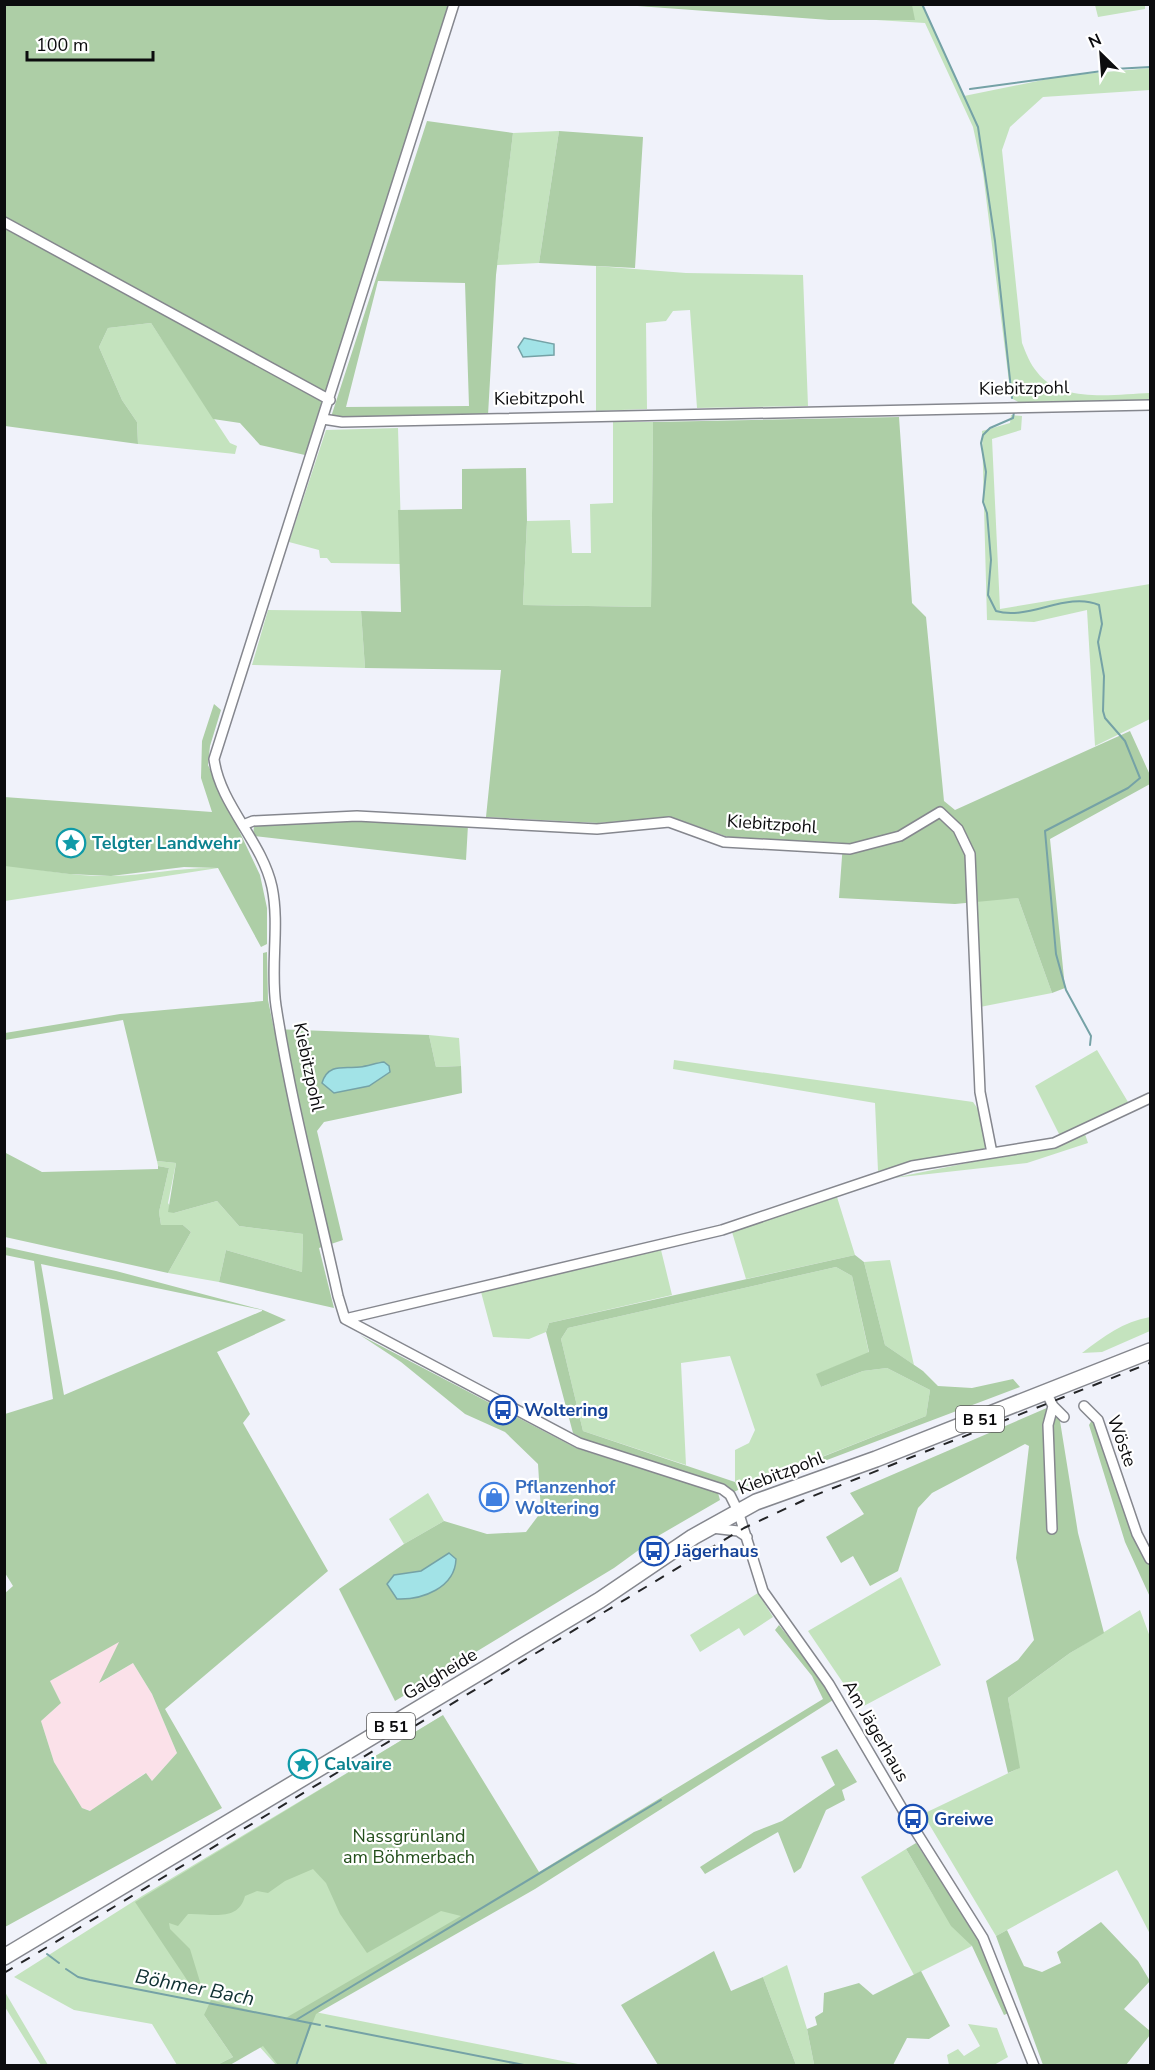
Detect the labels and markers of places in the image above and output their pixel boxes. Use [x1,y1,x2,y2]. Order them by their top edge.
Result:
place icon: Telgter Landwehr [55,827,87,859]
place label: Telgter Landwehr [92,831,240,855]
bus stop icon: Woltering [487,1394,519,1426]
place label: Woltering [524,1398,608,1422]
place label: Pflanzenhof Woltering [515,1475,616,1520]
shop icon: Pflanzenhof Woltering [478,1481,510,1513]
bus stop icon: Jägerhaus [638,1535,670,1567]
place label: Jägerhaus [674,1539,759,1563]
place icon: Calvaire [287,1748,319,1780]
place label: Calvaire [324,1752,392,1776]
bus stop icon: Greiwe [897,1803,929,1835]
place label: Greiwe [934,1807,994,1831]

